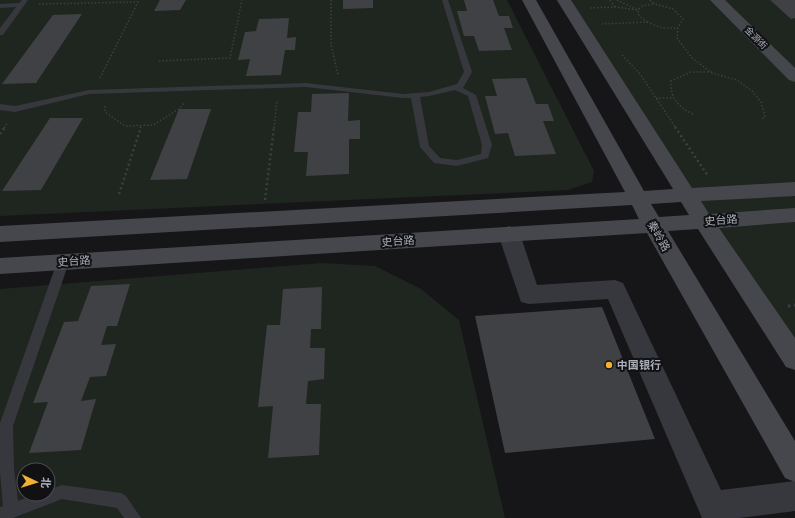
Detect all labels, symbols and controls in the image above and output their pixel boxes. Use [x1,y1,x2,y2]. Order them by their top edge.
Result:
street label: 金源街 [743,25,769,51]
street label: 史台路 [704,213,738,227]
street label: 秦岭路 [646,219,672,253]
street label: 史台路 [381,234,415,248]
street label: 史台路 [57,254,91,268]
place label: 中国银行 [617,359,661,371]
marker: 中国银行 [604,360,614,370]
north arrow [16,462,56,502]
text: 北 [40,477,52,489]

